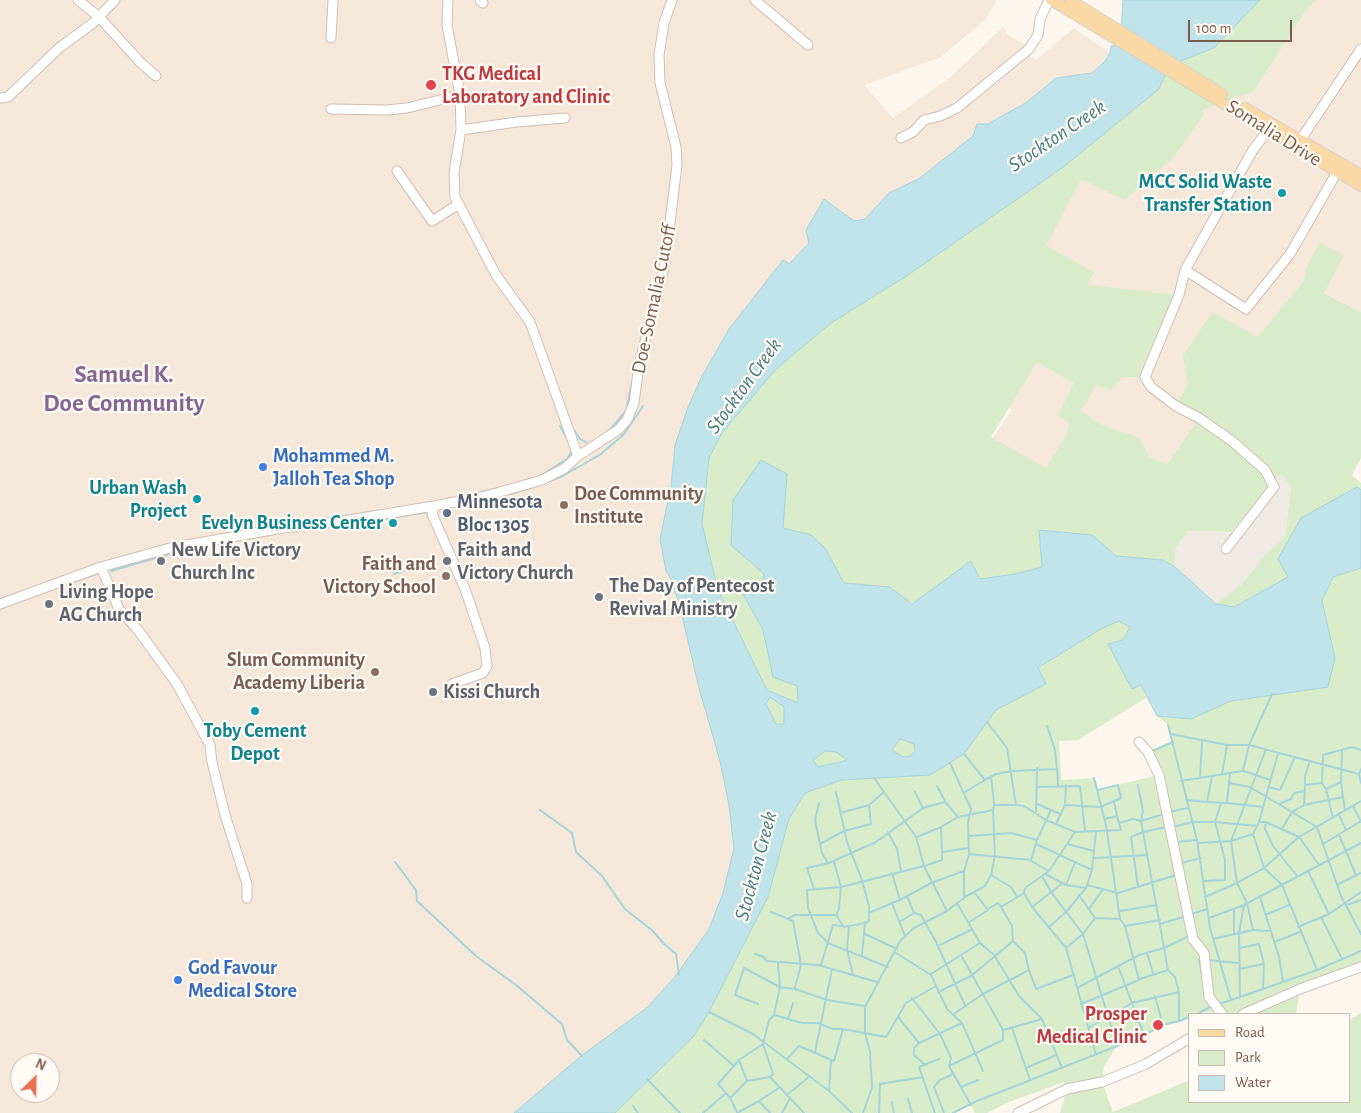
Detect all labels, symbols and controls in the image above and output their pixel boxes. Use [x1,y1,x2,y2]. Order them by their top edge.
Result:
scale bar [1191,10,1295,42]
text: 100 m [1196,21,1231,36]
place label: TKG Medical Laboratory and Clinic [442,62,610,109]
marker: TKG Medical Laboratory and Clinic [424,78,438,92]
water label: Stockton Creek [1003,94,1111,178]
street label: Somalia Drive [1222,94,1326,172]
place label: MCC Solid Waste Transfer Station [1139,170,1272,217]
marker: MCC Solid Waste Transfer Station [1276,187,1288,199]
street label: Doe-Somalia Cutoff [626,222,682,376]
water label: Stockton Creek [701,333,787,439]
district label: Samuel K. Doe Community [43,359,205,418]
place label: Mohammed M. Jalloh Tea Shop [273,444,395,491]
marker: Mohammed M. Jalloh Tea Shop [257,461,269,473]
place label: Urban Wash Project [89,476,187,523]
place label: Doe Community Institute [574,482,703,529]
place label: Minnesota Bloc 1305 [457,490,543,537]
marker: Urban Wash Project [191,493,203,505]
marker: Doe Community Institute [558,499,570,511]
marker: Minnesota Bloc 1305 [441,507,453,519]
place label: Evelyn Business Center [201,511,383,535]
marker: Evelyn Business Center [387,517,399,529]
place label: New Life Victory Church Inc [171,538,301,585]
place label: Faith and Victory Church [457,538,574,585]
place label: Faith and Victory School [323,552,436,599]
marker: New Life Victory Church Inc [155,555,167,567]
marker: Faith and Victory Church [441,555,453,567]
marker: Faith and Victory School [440,570,452,582]
place label: The Day of Pentecost Revival Ministry [609,574,774,621]
place label: Living Hope AG Church [59,580,154,627]
marker: The Day of Pentecost Revival Ministry [593,591,605,603]
marker: Living Hope AG Church [43,598,55,610]
place label: Slum Community Academy Liberia [227,648,365,695]
marker: Slum Community Academy Liberia [369,666,381,678]
place label: Kissi Church [443,680,540,704]
marker: Kissi Church [427,686,439,698]
marker: Toby Cement Depot [249,705,261,717]
place label: Toby Cement Depot [203,719,307,766]
water label: Stockton Creek [729,809,783,923]
place label: God Favour Medical Store [188,956,297,1003]
marker: God Favour Medical Store [172,974,184,986]
place label: Prosper Medical Clinic [1036,1002,1147,1049]
legend [1188,1013,1351,1103]
marker: Prosper Medical Clinic [1151,1018,1165,1032]
text: Road [1235,1025,1265,1040]
text: Park [1235,1050,1261,1065]
north arrow [10,1053,60,1103]
text: N [33,1057,48,1073]
text: Water [1235,1075,1271,1090]

